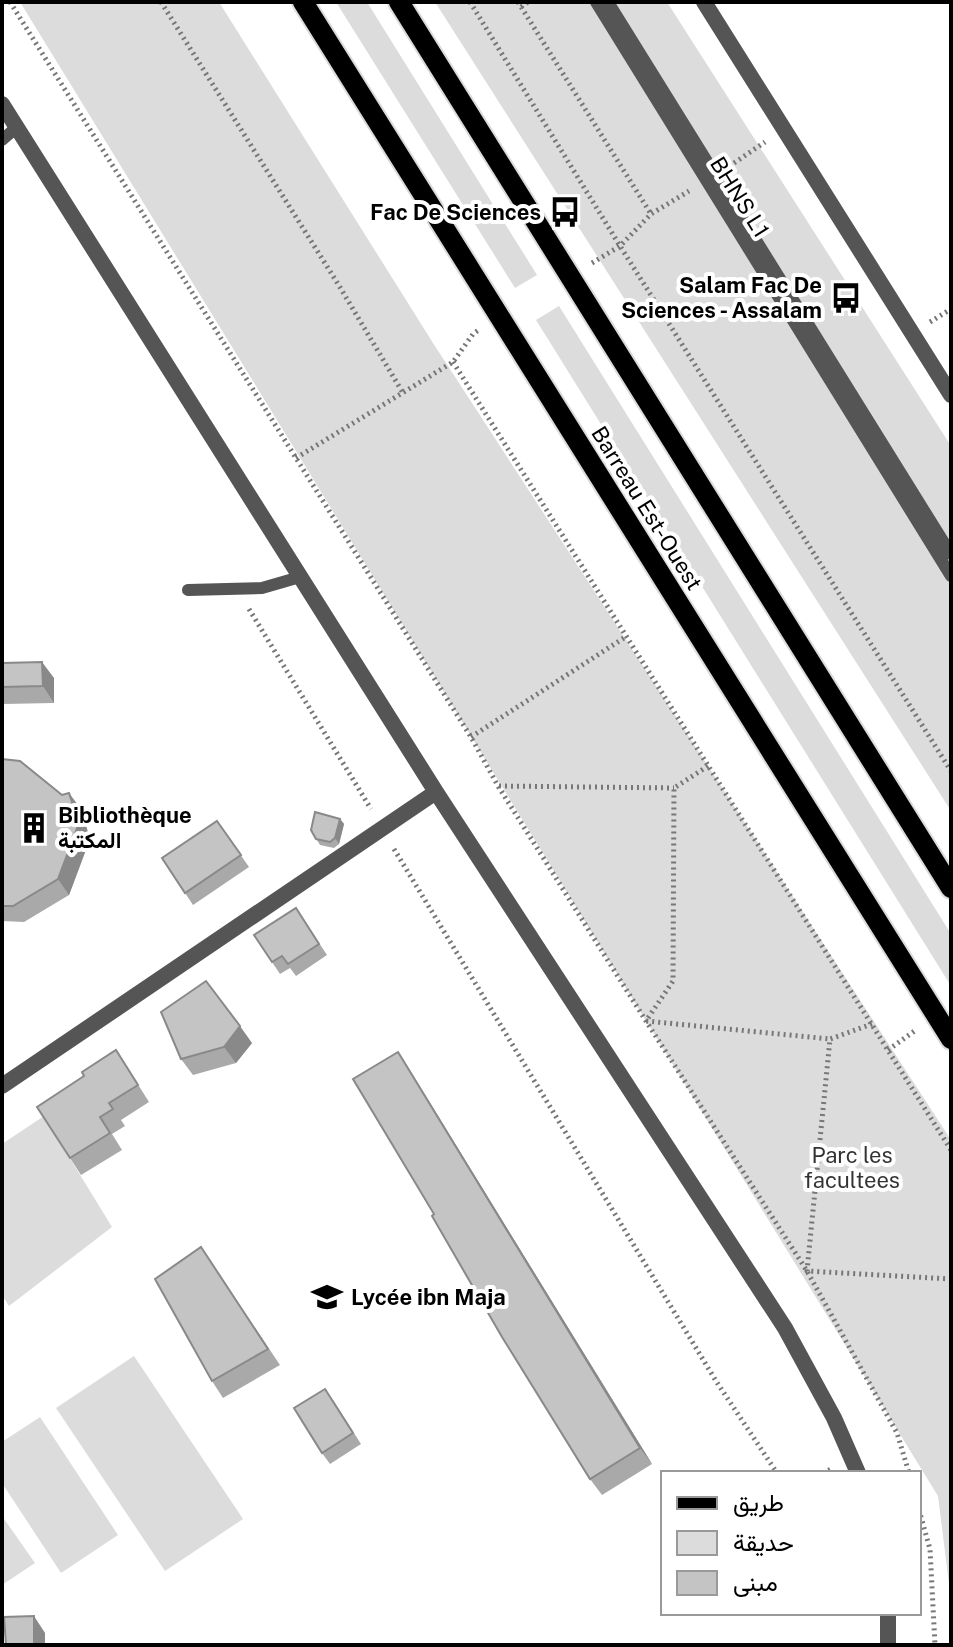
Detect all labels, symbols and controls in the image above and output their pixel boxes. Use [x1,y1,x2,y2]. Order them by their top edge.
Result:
street label: BHNS L1 [705,152,775,242]
bus stop icon: Fac De Sciences [548,195,582,229]
place label: Fac De Sciences [370,199,541,225]
place label: Salam Fac De Sciences - Assalam [621,272,822,323]
bus stop icon: Salam Fac De Sciences - Assalam [829,281,863,315]
street label: Barreau Est-Ouest [586,421,708,595]
place label: Bibliothèque المكتبة [58,802,192,854]
building icon: Bibliothèque المكتبة [17,811,51,845]
park label: Parc les facultees [804,1142,900,1193]
school or university icon: Lycée ibn Maja [310,1280,344,1314]
place label: Lycée ibn Maja [351,1284,506,1310]
legend [661,1471,921,1615]
text: طريق [733,1488,784,1518]
text: حديقة [733,1528,794,1557]
text: مبنى [733,1568,778,1597]

